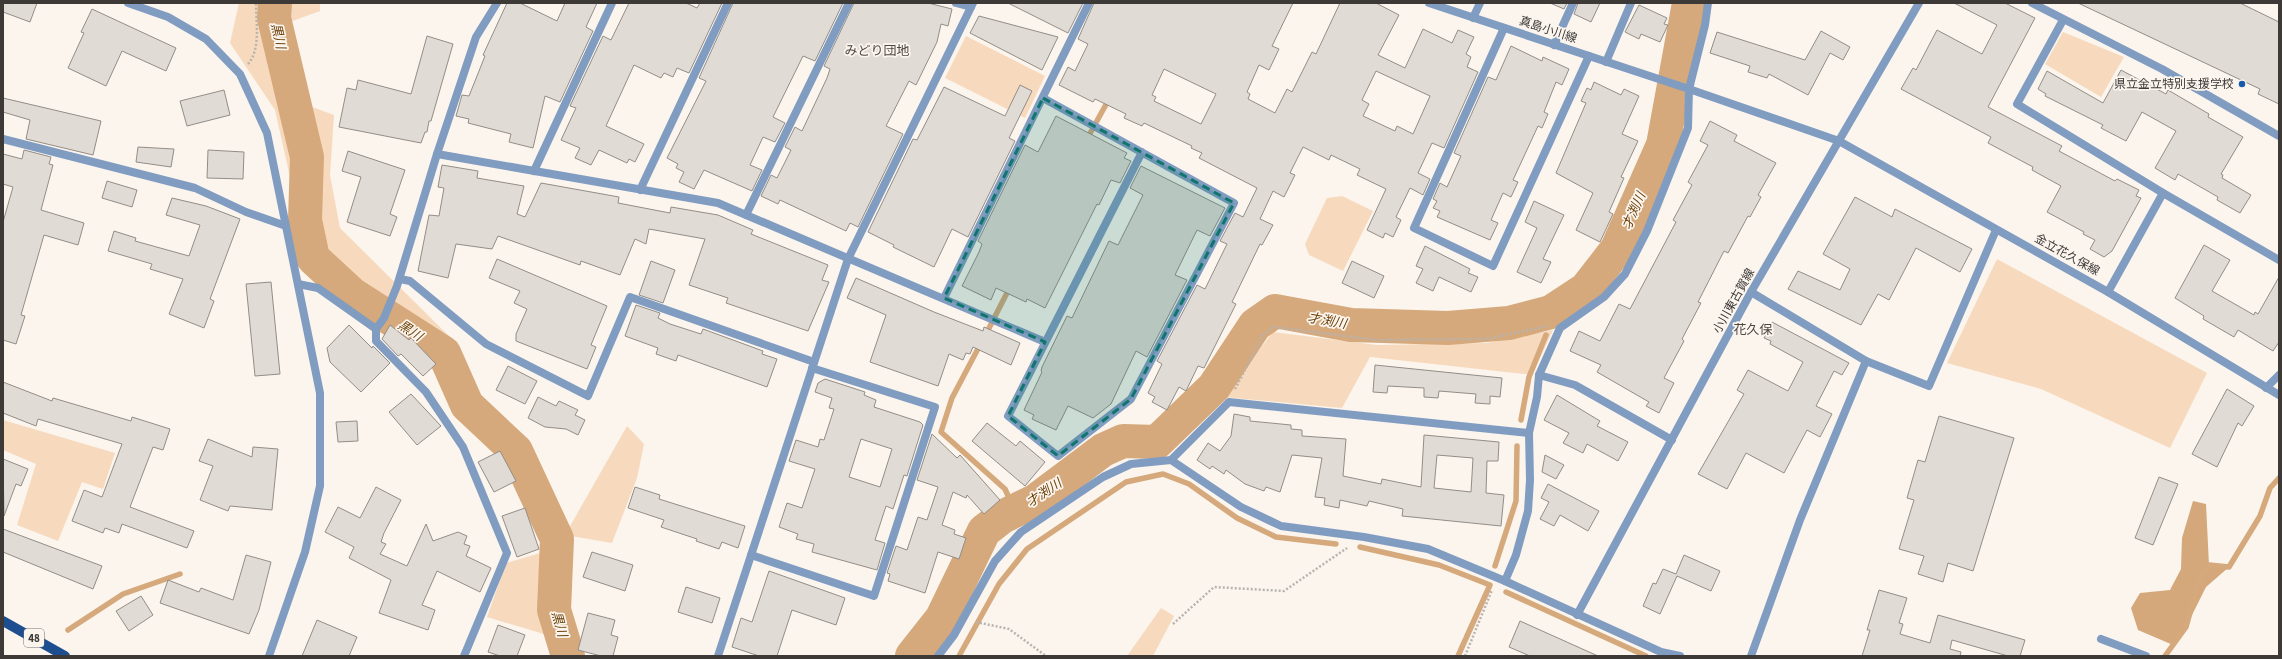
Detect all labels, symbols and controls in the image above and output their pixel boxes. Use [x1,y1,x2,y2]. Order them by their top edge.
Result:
street label: 真島小川線 [1517,13,1579,47]
water label: 黒川 [266,21,290,53]
district label: みどり団地 [844,42,910,60]
place label: 県立金立特別支援学校 [2114,76,2234,93]
marker: 県立金立特別支援学校 [2237,79,2247,89]
water label: 才渕川 [1618,188,1651,232]
street label: 金立花久保線 [2031,230,2103,280]
street label: 小川東古賀線 [1709,265,1759,337]
water label: 才渕川 [1306,309,1350,334]
water label: 黒川 [394,316,427,347]
district label: 花久保 [1733,321,1773,339]
water label: 才渕川 [1023,474,1067,511]
water label: 黒川 [547,609,572,641]
road number: 48 [24,629,44,647]

